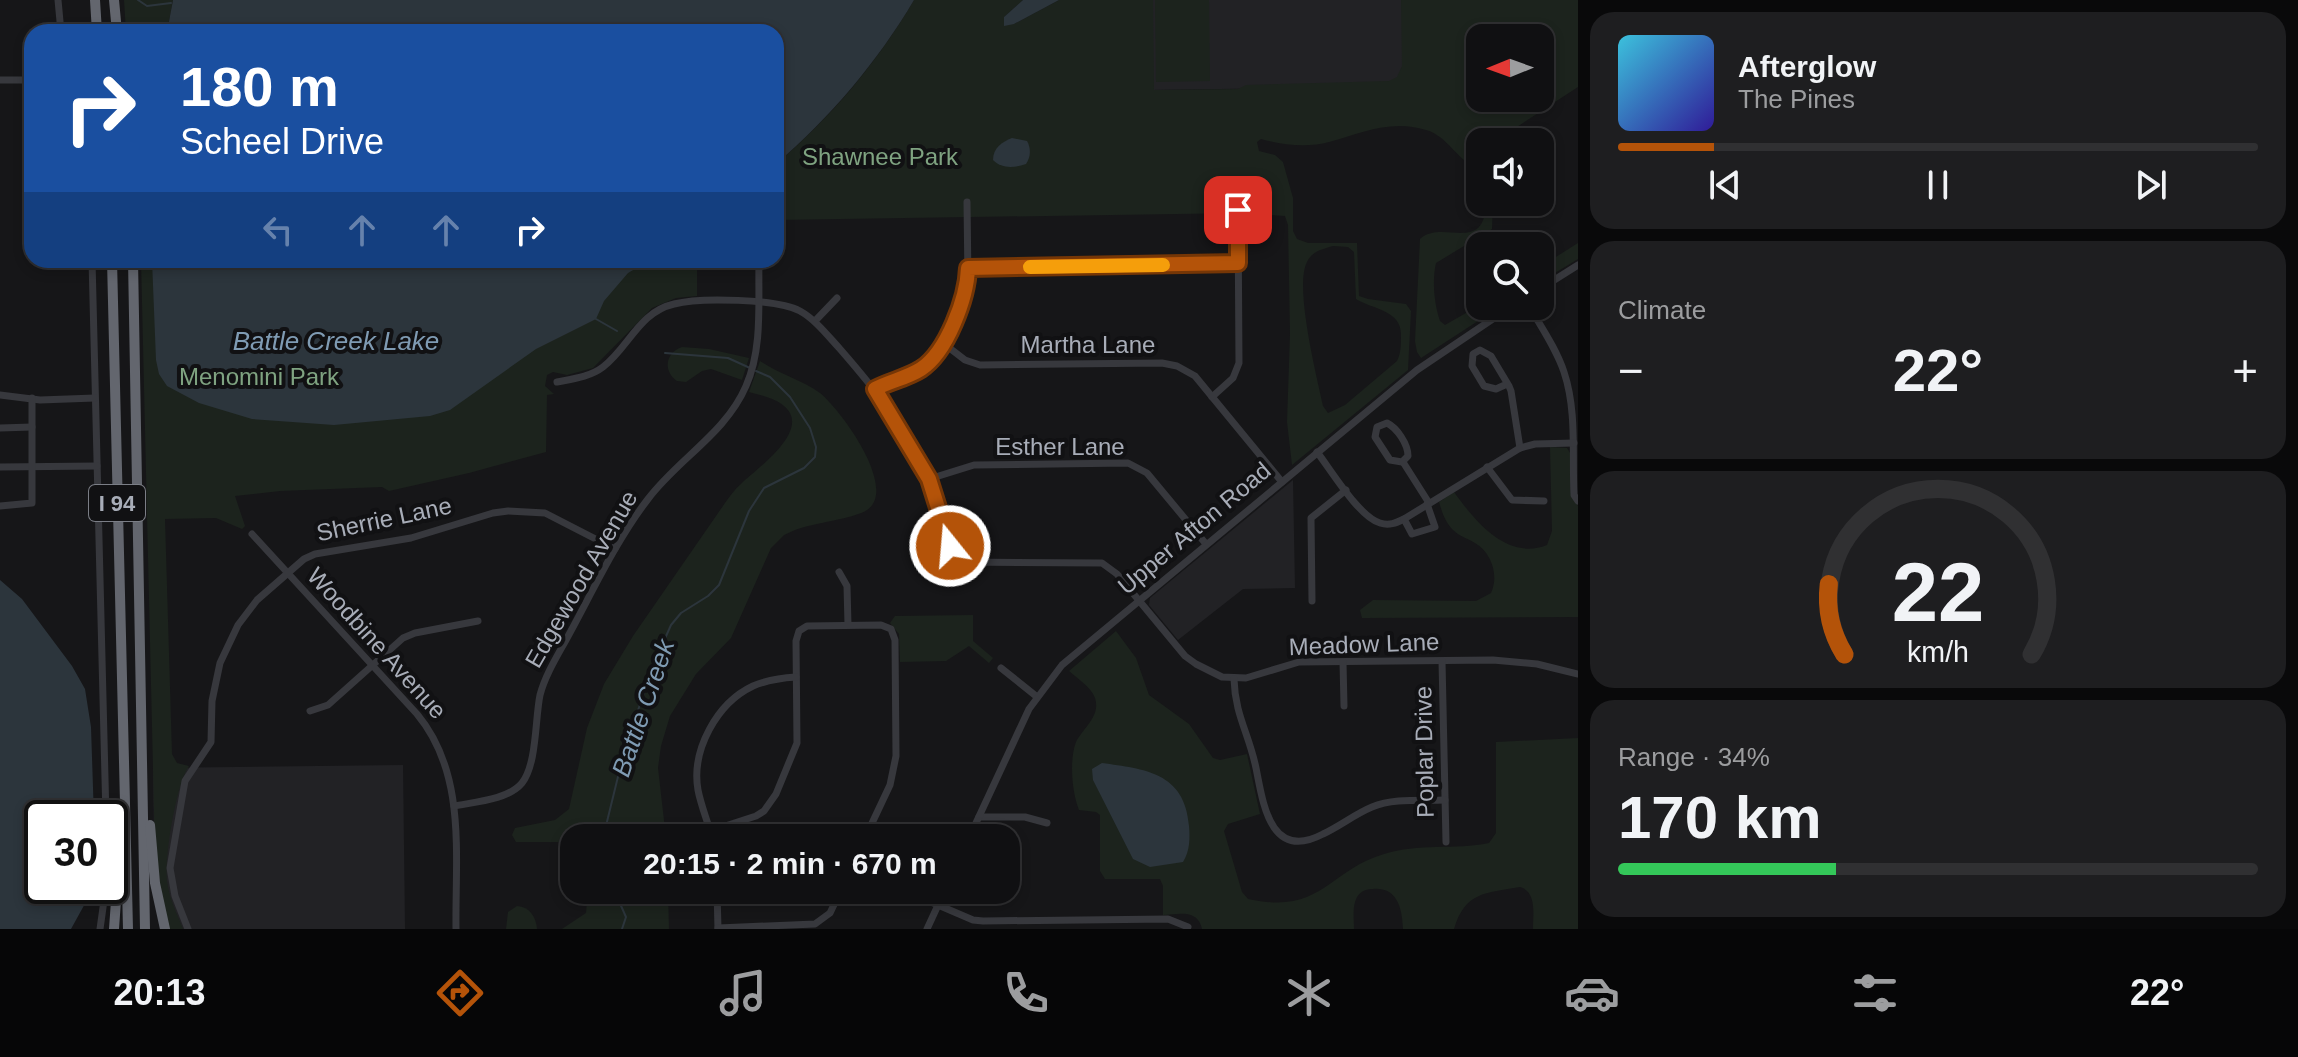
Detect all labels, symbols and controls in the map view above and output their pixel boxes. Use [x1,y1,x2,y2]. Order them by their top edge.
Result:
north arrow [1466,24,1554,112]
map controls [1466,24,1554,320]
text: Afterglow [1738,50,1876,83]
text: 180 m [180,55,339,118]
icon: right [48,56,152,160]
text: The Pines [1738,84,1855,114]
text: Scheel Drive [180,121,384,162]
button: sound [1466,128,1554,216]
park label: Shawnee Park [802,143,959,170]
icon: previous [1703,163,1747,207]
icon: pause [1916,163,1960,207]
icon: next [2129,163,2173,207]
pin [1204,176,1272,244]
icon: arrive [1216,188,1260,232]
icon: left [256,208,300,252]
icon: ahead [340,208,384,252]
icon: ahead [424,208,468,252]
icon: right [508,208,552,252]
button: search [1466,232,1554,320]
text: Climate [1618,295,1706,325]
water label: Battle Creek Lake [233,326,439,356]
street label: Martha Lane [1021,331,1155,358]
text: 22° [1893,337,1983,404]
text: − [1618,346,1644,395]
text: + [2232,346,2258,395]
park label: Menomini Park [179,363,340,390]
street label: Esther Lane [995,433,1125,460]
street label: Upper Afton Road [1112,456,1276,600]
road number: I 94 [89,485,145,521]
street label: Edgewood Avenue [519,486,643,672]
street label: Sherrie Lane [314,492,454,546]
position arrow [908,504,992,588]
text: 22 [1892,546,1984,639]
street label: Woodbine Avenue [302,562,452,724]
street label: Meadow Lane [1288,628,1440,660]
water label: Battle Creek [606,634,681,781]
text: km/h [1907,636,1969,668]
street label: Poplar Drive [1409,686,1439,818]
text: Range · 34% [1618,742,1770,772]
text: 170 km [1618,784,1822,851]
speed limit sign: 30 [24,800,128,904]
text: 20:15 · 2 min · 670 m [643,847,937,880]
icon: directions [432,965,488,1021]
icon: music [715,965,771,1021]
icon: phone [998,965,1054,1021]
icon: climate [1281,965,1337,1021]
icon: car [1564,965,1620,1021]
icon: filters [1847,965,1903,1021]
text: 20:13 [113,972,206,1013]
text: 22° [2130,972,2184,1013]

